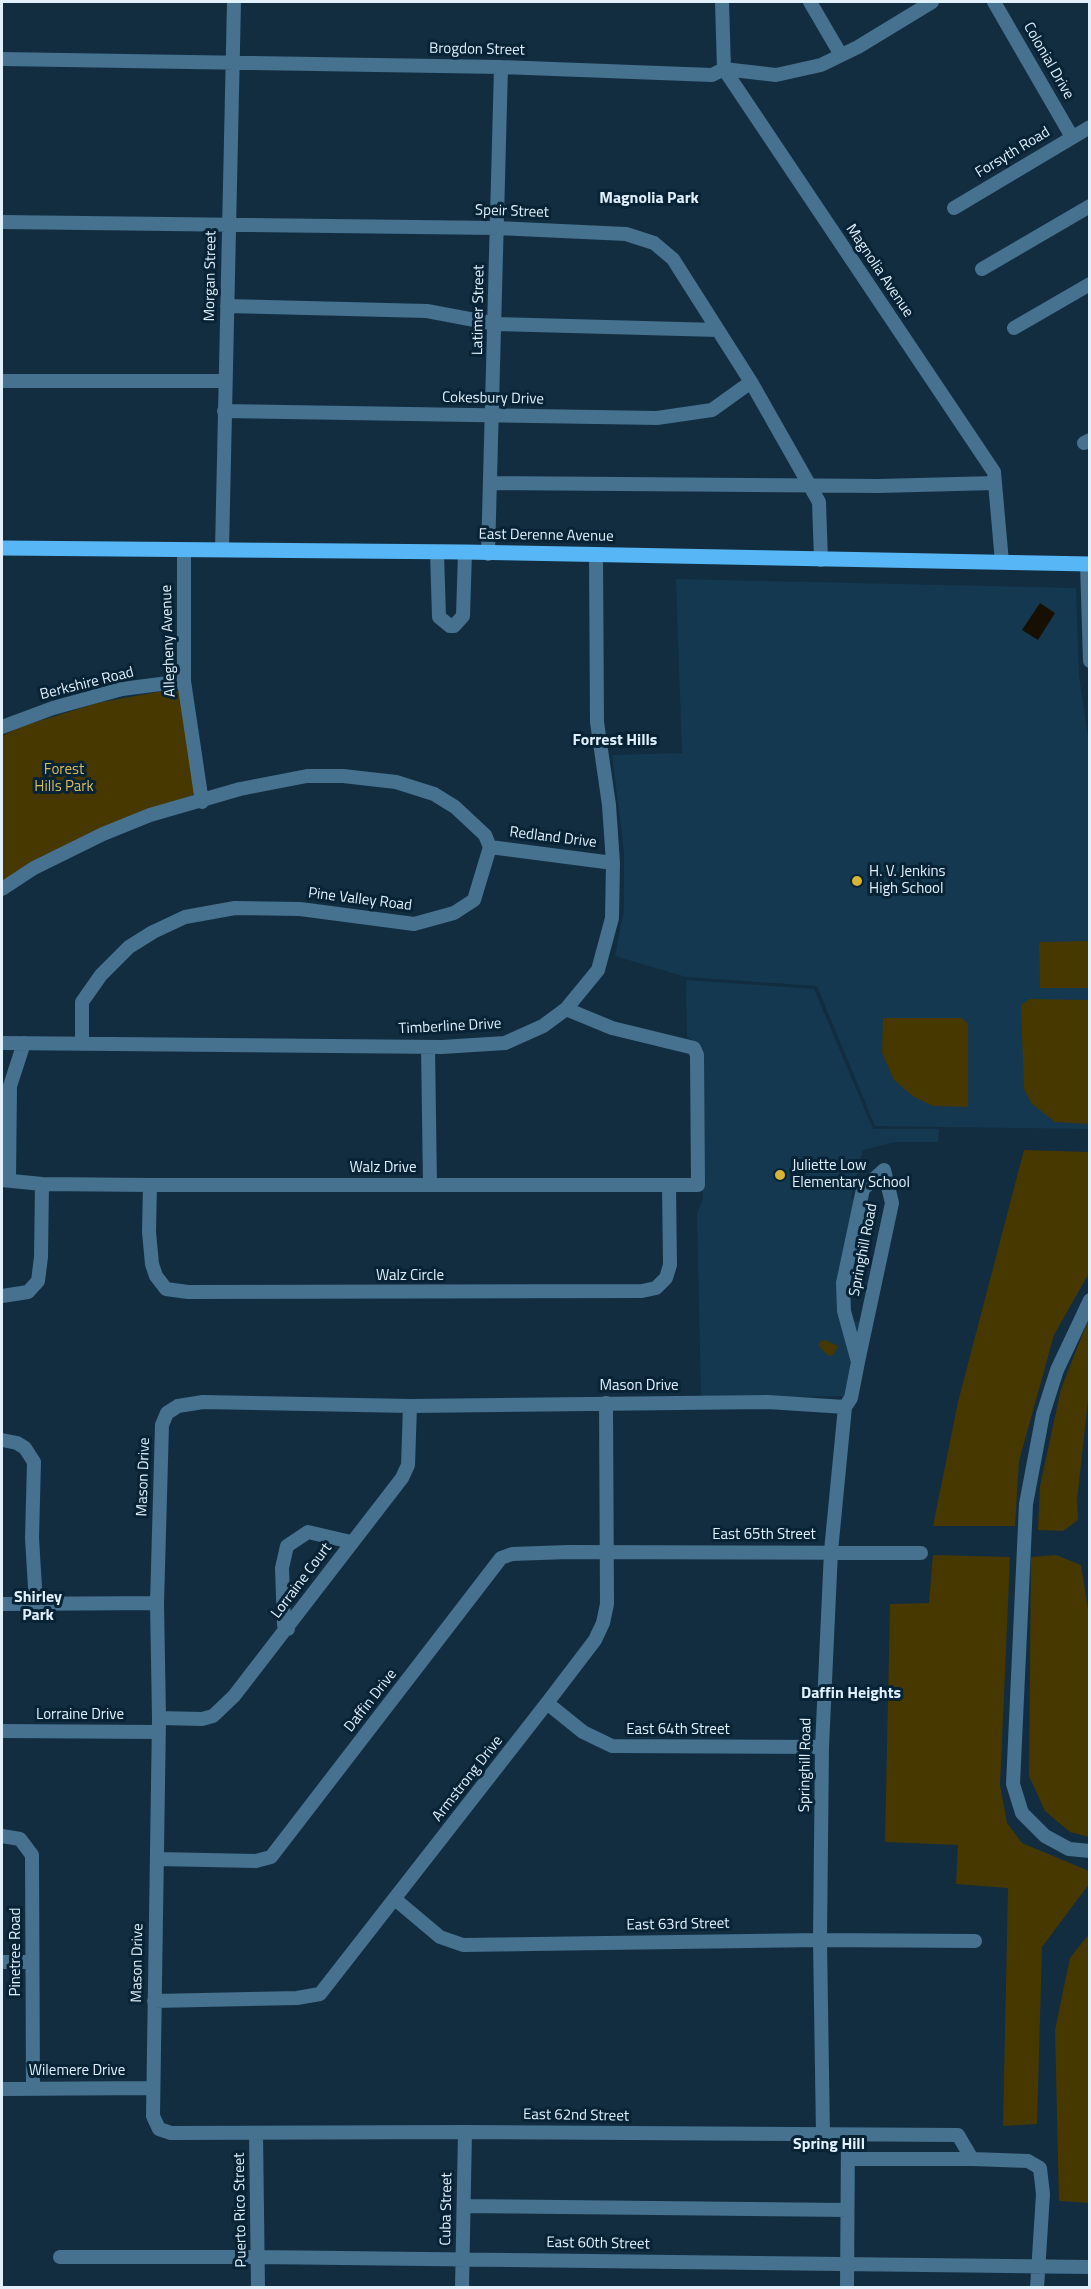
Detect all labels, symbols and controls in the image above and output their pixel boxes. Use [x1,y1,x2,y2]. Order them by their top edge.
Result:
street label: Colonial Drive [1019,19,1077,103]
street label: Brogdon Street [429,40,525,60]
street label: Forsyth Road [972,124,1054,182]
district label: Magnolia Park [599,189,699,209]
street label: Speir Street [475,202,549,222]
street label: Magnolia Avenue [841,221,917,321]
street label: Morgan Street [201,230,221,322]
street label: Latimer Street [469,265,489,355]
street label: Cokesbury Drive [442,389,544,409]
street label: East Derenne Avenue [478,526,614,546]
street label: Allegheny Avenue [158,585,180,697]
street label: Berkshire Road [38,664,136,704]
district label: Forrest Hills [573,731,657,751]
park label: Forest Hills Park [34,761,94,796]
street label: Redland Drive [508,824,598,852]
place label: H. V. Jenkins High School [869,863,946,898]
marker: H. V. Jenkins High School [850,874,864,888]
street label: Pine Valley Road [307,885,413,915]
street label: Timberline Drive [398,1015,502,1039]
place label: Juliette Low Elementary School [792,1157,910,1192]
street label: Walz Drive [350,1159,416,1177]
marker: Juliette Low Elementary School [773,1168,787,1182]
street label: Springhill Road [846,1202,882,1298]
street label: Walz Circle [376,1267,444,1285]
street label: Mason Drive [599,1377,679,1395]
street label: Mason Drive [134,1437,154,1517]
street label: East 65th Street [712,1526,816,1544]
street label: Lorraine Court [268,1540,336,1622]
district label: Shirley Park [14,1588,62,1626]
street label: Daffin Drive [341,1666,401,1736]
district label: Daffin Heights [801,1684,901,1704]
street label: Lorraine Drive [36,1706,124,1724]
street label: Springhill Road [796,1718,816,1812]
street label: East 64th Street [626,1721,730,1739]
street label: Armstrong Drive [429,1733,507,1825]
street label: Pinetree Road [7,1908,25,1996]
street label: East 63rd Street [626,1915,730,1935]
street label: Mason Drive [128,1923,148,2003]
street label: Wilemere Drive [29,2062,125,2080]
street label: East 62nd Street [523,2106,629,2126]
district label: Spring Hill [793,2135,865,2155]
street label: Puerto Rico Street [231,2152,251,2268]
street label: Cuba Street [437,2172,457,2246]
street label: East 60th Street [546,2234,650,2254]

